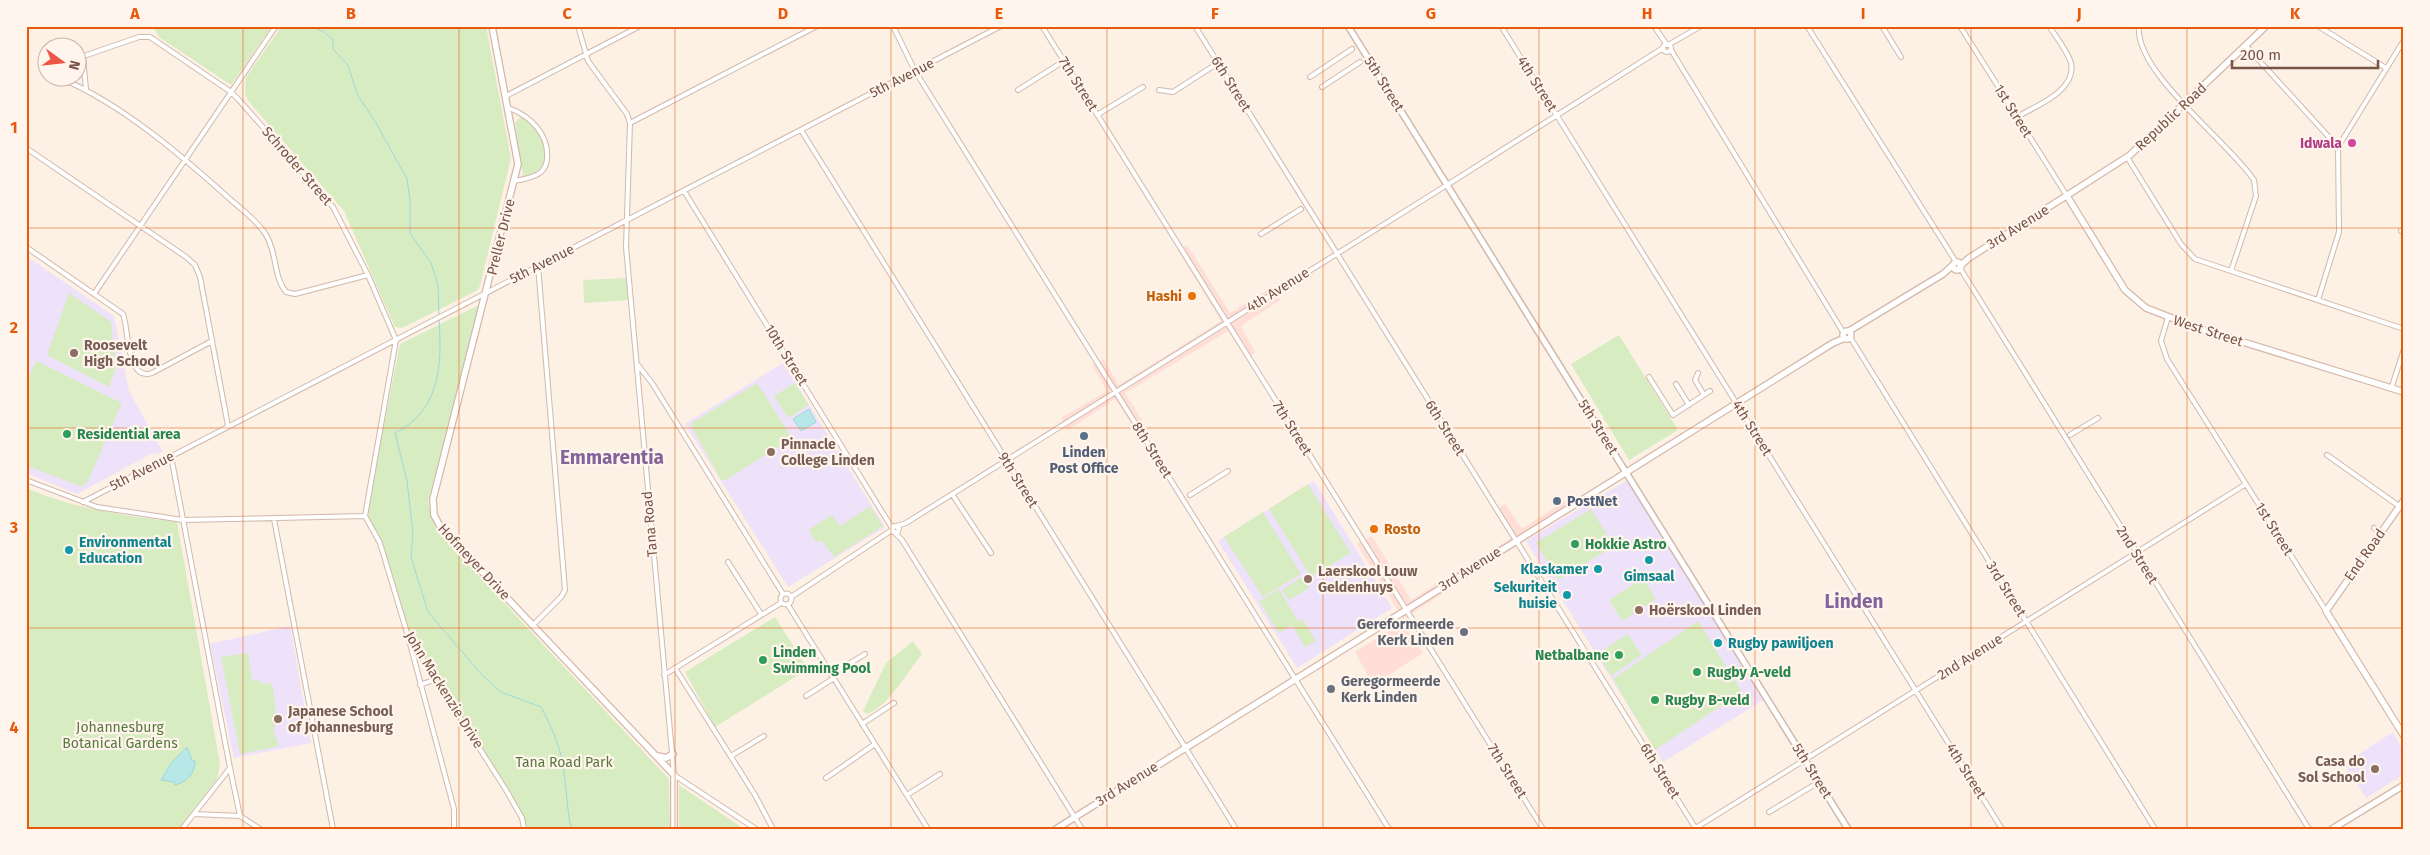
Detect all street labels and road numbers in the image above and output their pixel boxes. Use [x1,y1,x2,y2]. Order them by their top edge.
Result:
street label: 6th Street [1207,53,1255,116]
street label: 5th Street [1360,53,1408,116]
street label: 4th Street [1513,53,1561,116]
street label: 5th Avenue [867,54,937,102]
street label: 7th Street [1055,54,1102,115]
street label: Republic Road [2132,80,2210,154]
street label: 1st Street [1990,81,2036,141]
street label: Schroder Street [258,123,336,210]
street label: Preller Drive [483,197,519,277]
street label: 3rd Avenue [1984,201,2052,253]
street label: 5th Avenue [507,240,577,288]
street label: 4th Avenue [1243,264,1313,316]
street label: West Street [2171,312,2246,351]
street label: 10th Street [761,321,812,389]
street label: 5th Street [1574,396,1622,459]
street label: 6th Street [1421,397,1469,460]
street label: 4th Street [1728,397,1776,460]
street label: 7th Street [1269,398,1316,459]
street label: 8th Street [1128,419,1176,482]
street label: 5th Avenue [107,447,177,495]
street label: 9th Street [994,449,1042,512]
street label: Tana Road [639,490,661,558]
street label: 1st Street [2251,499,2297,559]
street label: Hofmeyer Drive [434,520,514,604]
street label: 2nd Street [2113,523,2162,588]
street label: End Road [2341,526,2389,584]
street label: 3rd Avenue [1436,543,1504,595]
street label: 3rd Street [1982,558,2030,621]
street label: John Mackenzie Drive [401,628,487,752]
street label: 2nd Avenue [1934,630,2006,684]
street label: 6th Street [1636,740,1684,803]
street label: 5th Street [1788,740,1836,803]
street label: 4th Street [1942,740,1990,803]
street label: 7th Street [1484,741,1531,802]
street label: 3rd Avenue [1093,758,1161,810]

